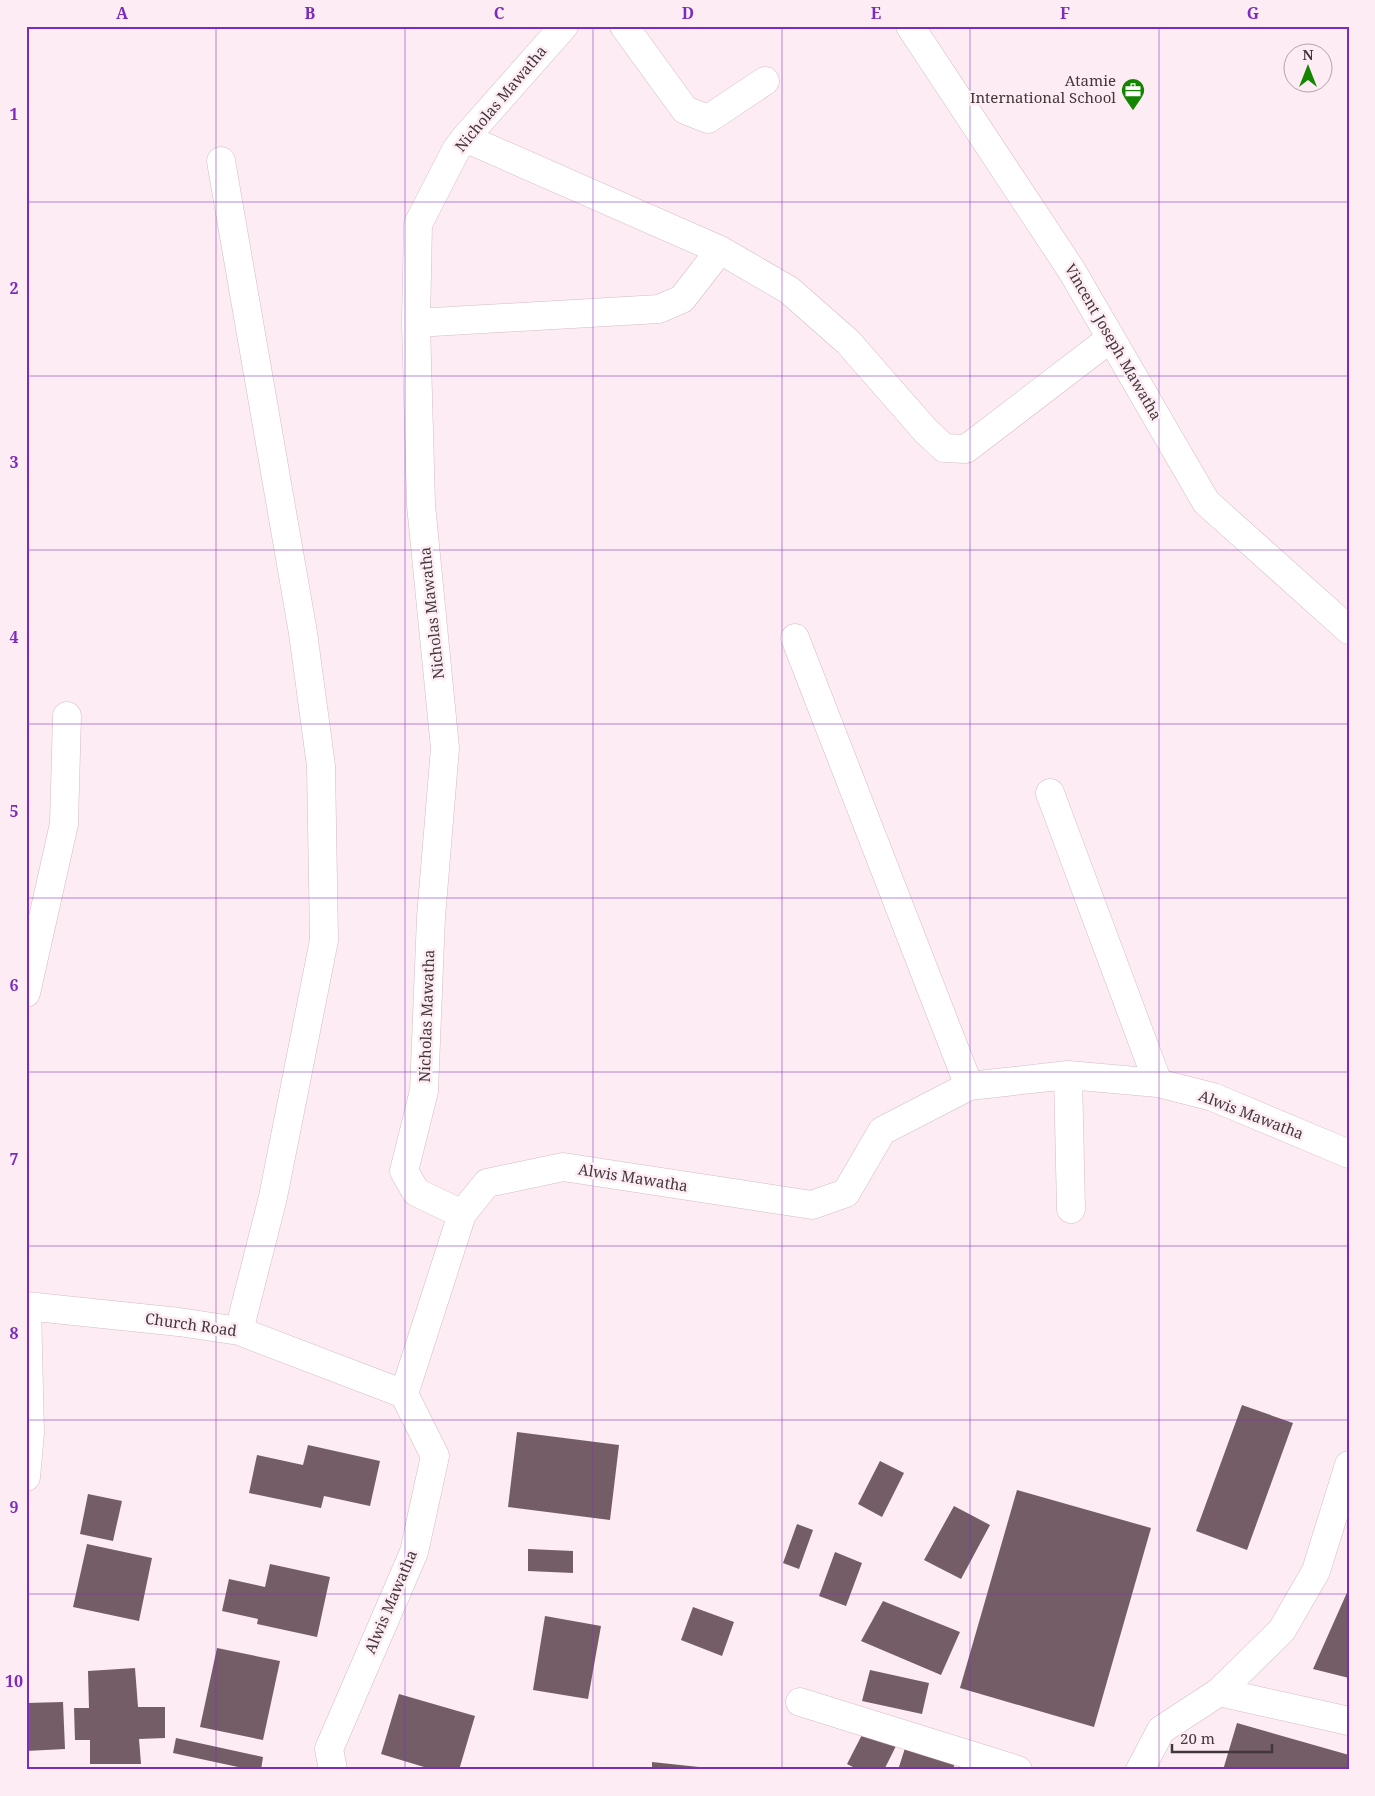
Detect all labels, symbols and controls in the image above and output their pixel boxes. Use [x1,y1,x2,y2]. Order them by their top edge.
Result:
text: A [116,2,129,24]
text: B [305,2,316,24]
text: C [494,2,505,24]
text: D [682,2,694,24]
text: E [871,2,881,24]
text: F [1060,2,1070,24]
text: G [1247,2,1259,24]
street label: Nicholas Mawatha [450,41,551,156]
north arrow [1282,42,1332,92]
text: N [1302,45,1314,64]
place label: Atamie International School [970,70,1116,107]
office icon: Atamie International School [1120,77,1146,111]
text: 1 [9,103,19,125]
street label: Vincent Joseph Mawatha [1061,260,1167,423]
text: 2 [9,277,19,299]
text: 3 [9,451,19,473]
street label: Nicholas Mawatha [414,546,448,680]
text: 4 [9,626,19,648]
text: 5 [9,800,19,822]
street label: Nicholas Mawatha [414,949,438,1083]
text: 6 [9,974,19,996]
street label: Alwis Mawatha [1196,1085,1307,1143]
text: 7 [9,1148,19,1170]
street label: Alwis Mawatha [577,1158,689,1196]
street label: Church Road [144,1308,238,1340]
text: 8 [9,1322,19,1344]
text: 9 [9,1496,19,1518]
street label: Alwis Mawatha [359,1547,421,1656]
text: 10 [5,1670,23,1692]
scale bar [1172,1721,1272,1753]
text: 20 m [1180,1728,1215,1748]

